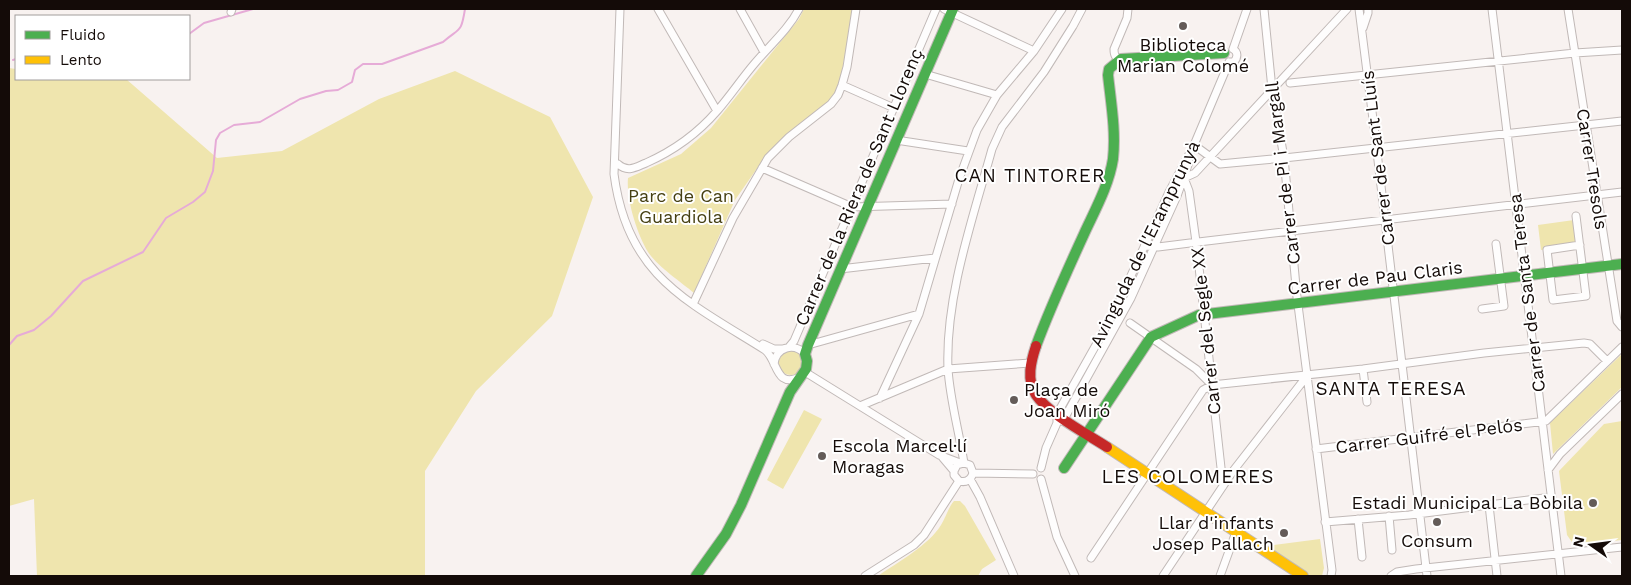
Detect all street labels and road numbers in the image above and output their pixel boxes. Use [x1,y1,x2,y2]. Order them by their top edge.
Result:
street label: Carrer de la Riera de Sant Llorenç [790,45,927,329]
street label: Carrer de Sant Lluís [1356,69,1399,247]
street label: Carrer de Pi i Margall [1261,80,1304,266]
street label: Carrer Tresols [1573,107,1612,231]
street label: Avinguda de l'Eramprunyà [1085,137,1204,351]
street label: Carrer de Santa Teresa [1504,192,1549,394]
street label: Carrer del Segle XX [1186,246,1225,416]
street label: Carrer de Pau Claris [1286,256,1464,299]
street label: Carrer Guifré el Pelós [1334,414,1524,457]

